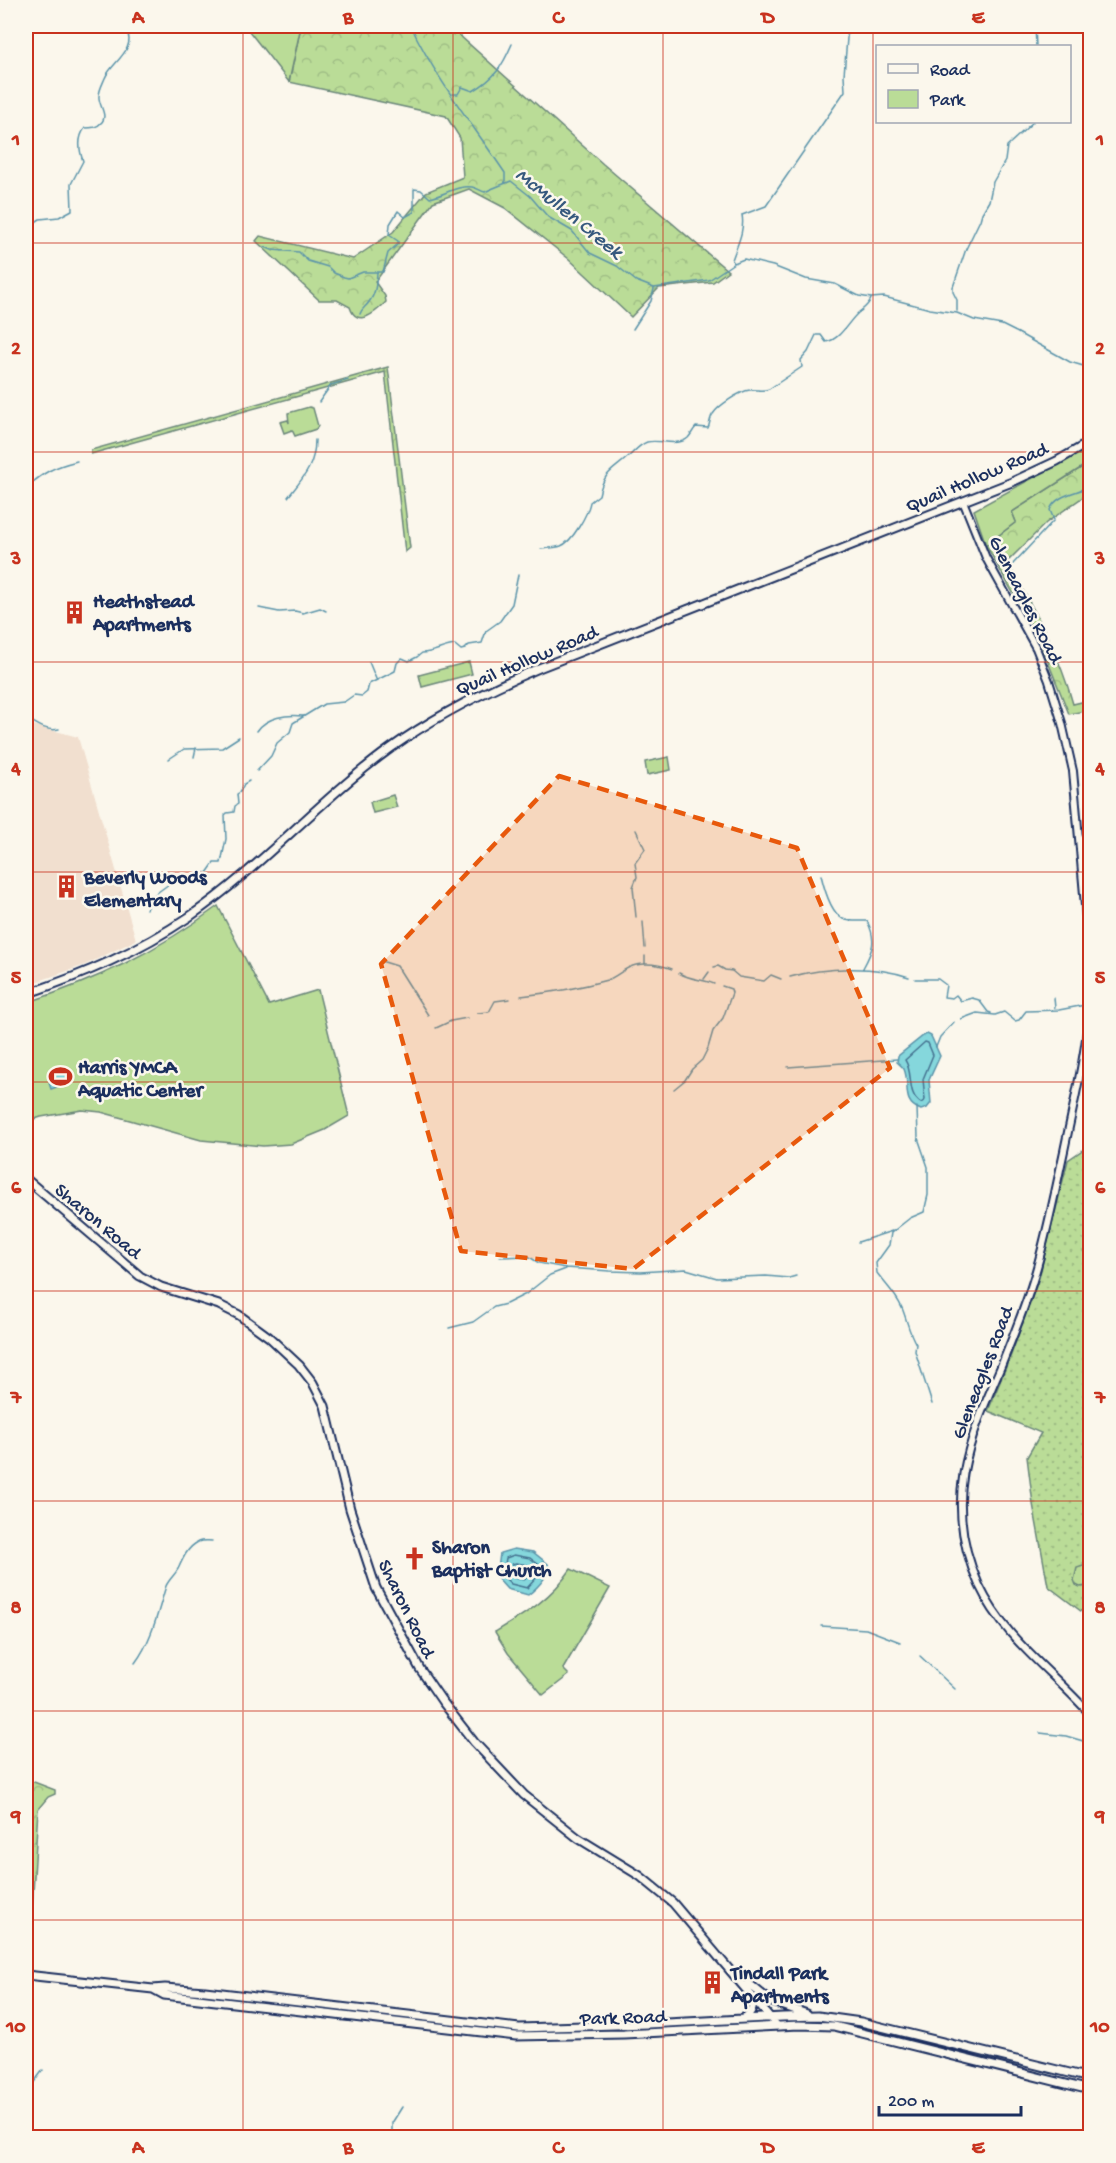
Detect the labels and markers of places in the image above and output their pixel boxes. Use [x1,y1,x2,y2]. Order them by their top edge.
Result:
place label: Heathstead Apartments [92,592,196,638]
building icon: Heathstead Apartments [62,599,88,625]
place label: Beverly Woods Elementary [83,868,208,914]
building icon: Beverly Woods Elementary [53,874,79,900]
place label: Harris YMCA Aquatic Center [77,1058,204,1104]
sports icon: Harris YMCA Aquatic Center [47,1064,73,1090]
place label: Sharon Baptist Church [431,1538,552,1584]
church icon: Sharon Baptist Church [401,1545,427,1571]
place label: Tindall Park Apartments [729,1964,830,2010]
building icon: Tindall Park Apartments [700,1970,726,1996]

